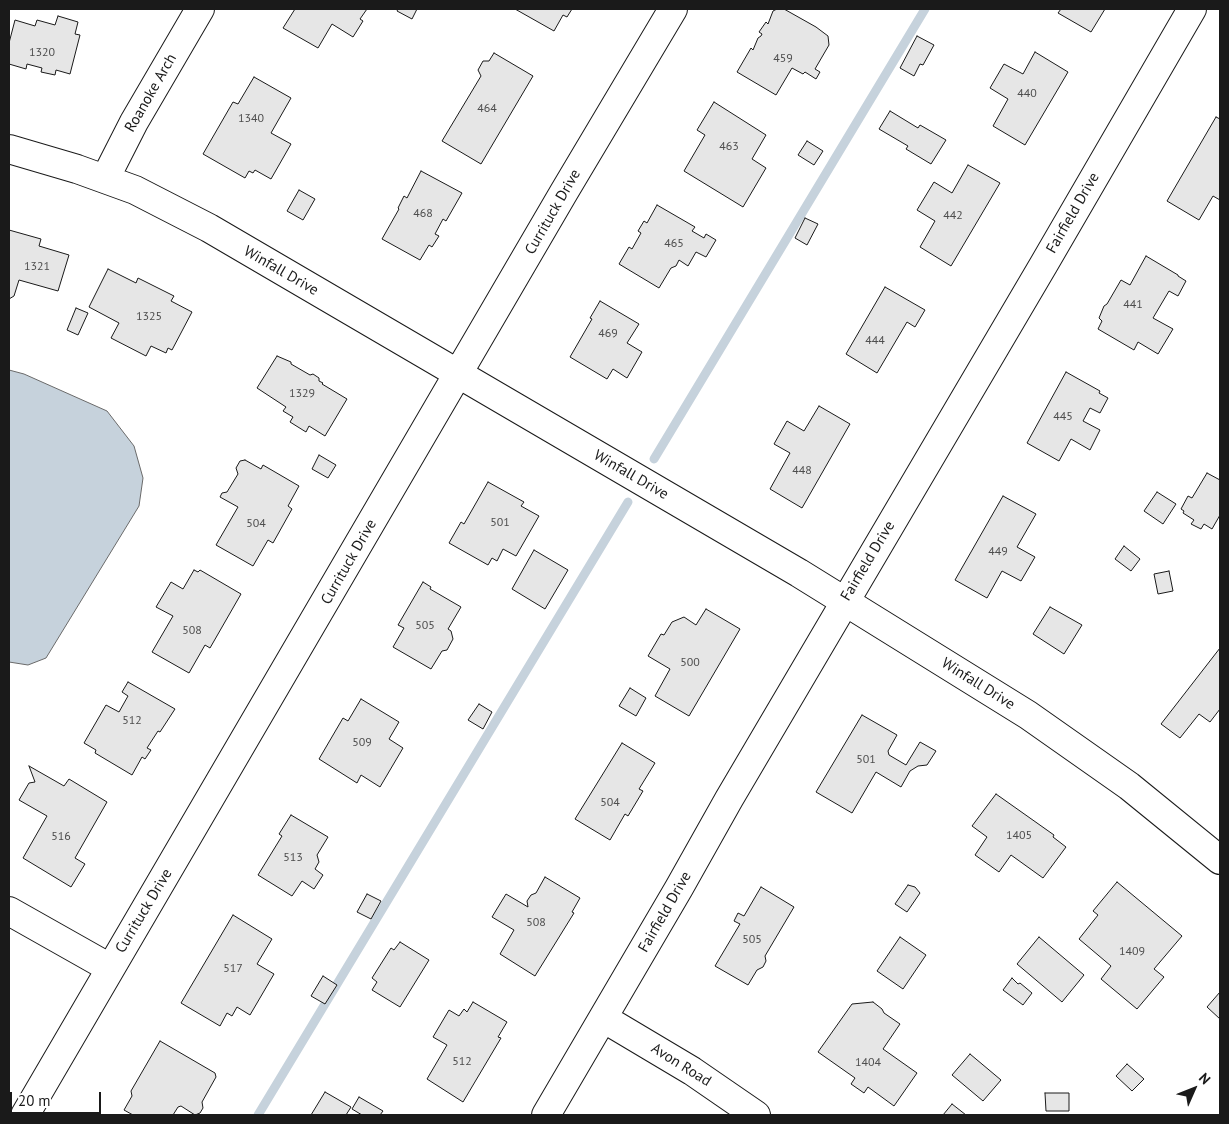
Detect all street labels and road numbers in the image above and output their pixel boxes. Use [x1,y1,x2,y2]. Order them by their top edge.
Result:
street label: Roanoke Arch [121,51,181,135]
street label: Currituck Drive [521,166,585,258]
street label: Fairfield Drive [1043,169,1103,257]
street label: Winfall Drive [240,242,322,300]
street label: Winfall Drive [590,446,672,504]
street label: Currituck Drive [317,516,381,608]
street label: Fairfield Drive [837,518,899,604]
street label: Winfall Drive [938,654,1018,714]
street label: Currituck Drive [112,865,176,957]
street label: Fairfield Drive [635,868,695,956]
street label: Avon Road [648,1040,714,1090]

